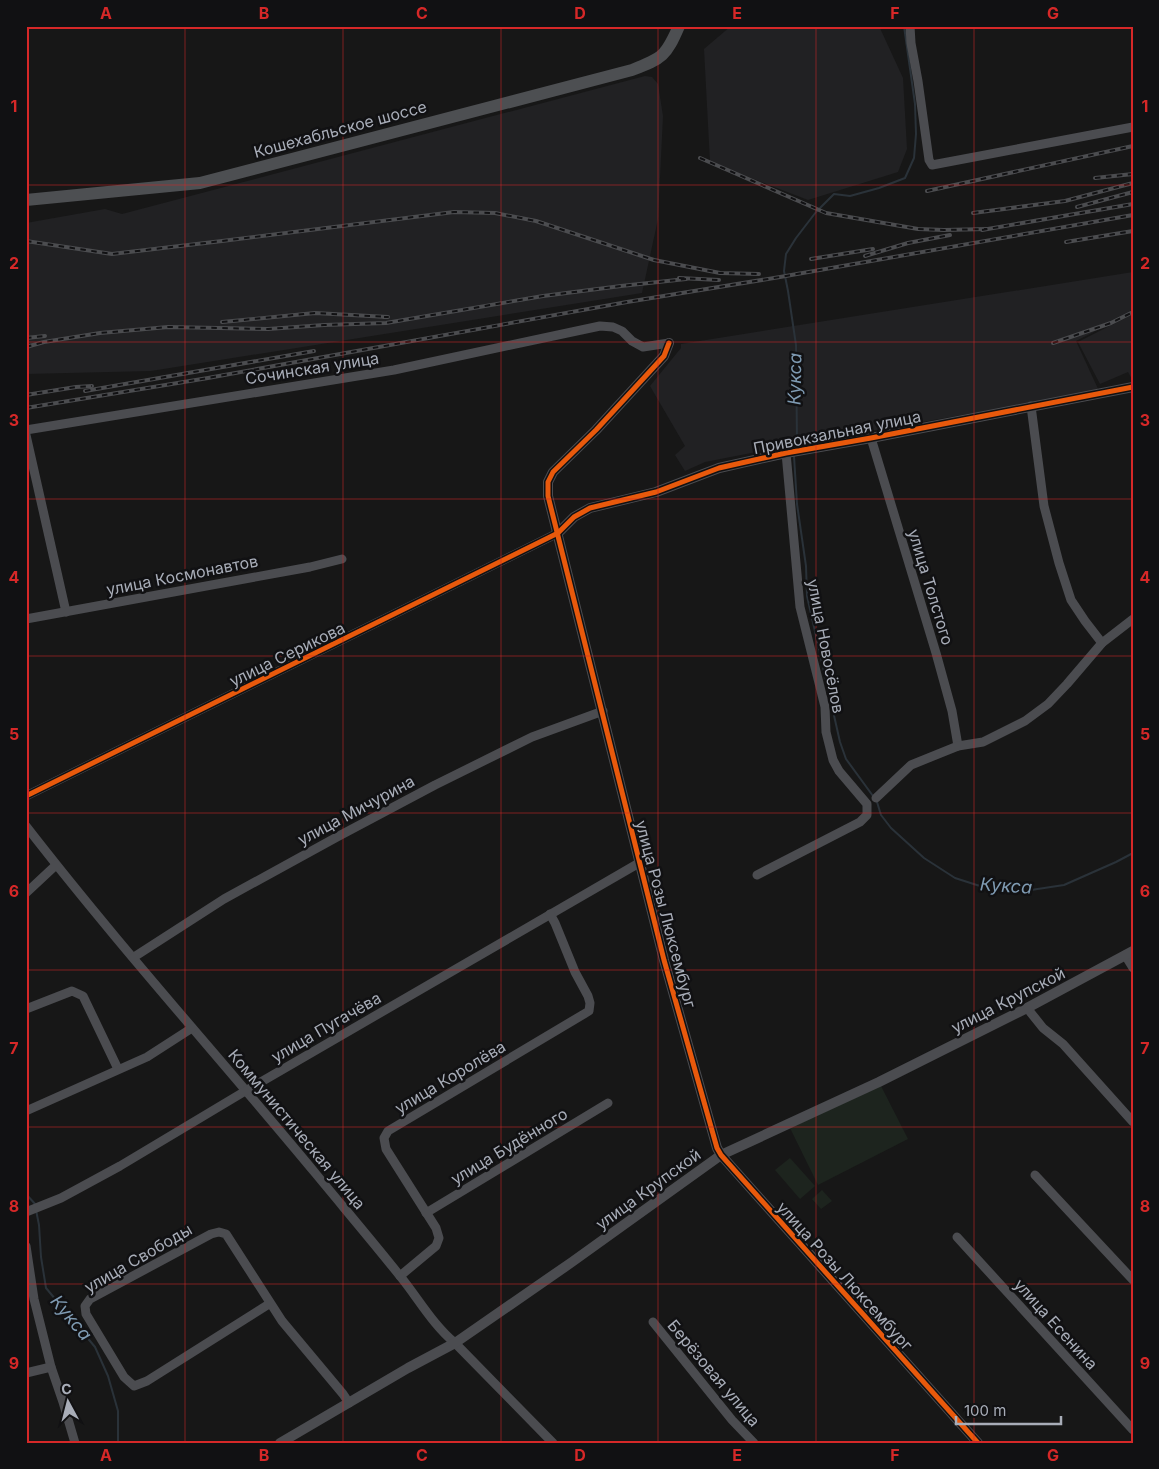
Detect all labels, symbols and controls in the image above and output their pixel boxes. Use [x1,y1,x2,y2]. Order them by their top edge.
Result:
text: A [100,3,112,23]
text: B [259,3,269,23]
text: C [416,3,428,23]
text: D [574,3,586,23]
text: E [732,3,742,23]
text: F [890,3,900,23]
text: G [1047,3,1059,23]
text: 1 [11,96,17,116]
street label: Кошехабльское шоссе [251,96,429,162]
text: 1 [1142,96,1148,116]
text: 2 [9,253,19,273]
text: 2 [1140,253,1150,273]
street label: Сочинская улица [244,348,380,388]
water label: Кукса [784,353,805,405]
street label: Привокзальная улица [751,406,923,458]
text: 3 [9,410,19,430]
text: 3 [1140,410,1150,430]
street label: улица Толстого [904,527,958,647]
street label: улица Космонавтов [104,550,260,600]
text: 4 [9,567,20,587]
text: 4 [1140,567,1151,587]
street label: улица Новосёлов [803,577,849,715]
street label: улица Серикова [226,617,348,691]
text: 5 [9,724,19,744]
text: 5 [1140,724,1150,744]
street label: улица Мичурина [294,771,418,849]
street label: улица Розы Люксембург [631,818,701,1010]
water label: Кукса [979,873,1033,898]
text: 6 [9,881,19,901]
text: 6 [1140,881,1150,901]
street label: улица Крупской [948,963,1068,1037]
street label: улица Пугачёва [268,987,384,1067]
street label: улица Королёва [391,1036,509,1118]
text: 7 [9,1038,19,1058]
text: 7 [1140,1038,1150,1058]
street label: Коммунистическая улица [224,1045,370,1213]
street label: улица Будённого [447,1103,571,1189]
street label: улица Крупской [592,1144,704,1234]
text: 8 [9,1196,19,1216]
text: 8 [1140,1196,1150,1216]
street label: улица Розы Люксембург [773,1197,917,1355]
street label: улица Свободы [81,1219,195,1297]
street label: улица Есенина [1010,1274,1102,1374]
water label: Кукса [47,1291,96,1344]
street label: Берёзовая улица [664,1316,764,1430]
text: 9 [9,1353,19,1373]
text: 9 [1140,1353,1150,1373]
north arrow [42,1376,92,1426]
text: С [60,1380,73,1398]
scale bar [956,1394,1062,1426]
text: 100 m [964,1401,1006,1420]
text: A [100,1445,112,1465]
text: B [259,1445,269,1465]
text: C [416,1445,428,1465]
text: D [574,1445,586,1465]
text: E [732,1445,742,1465]
text: F [890,1445,900,1465]
text: G [1047,1445,1059,1465]

